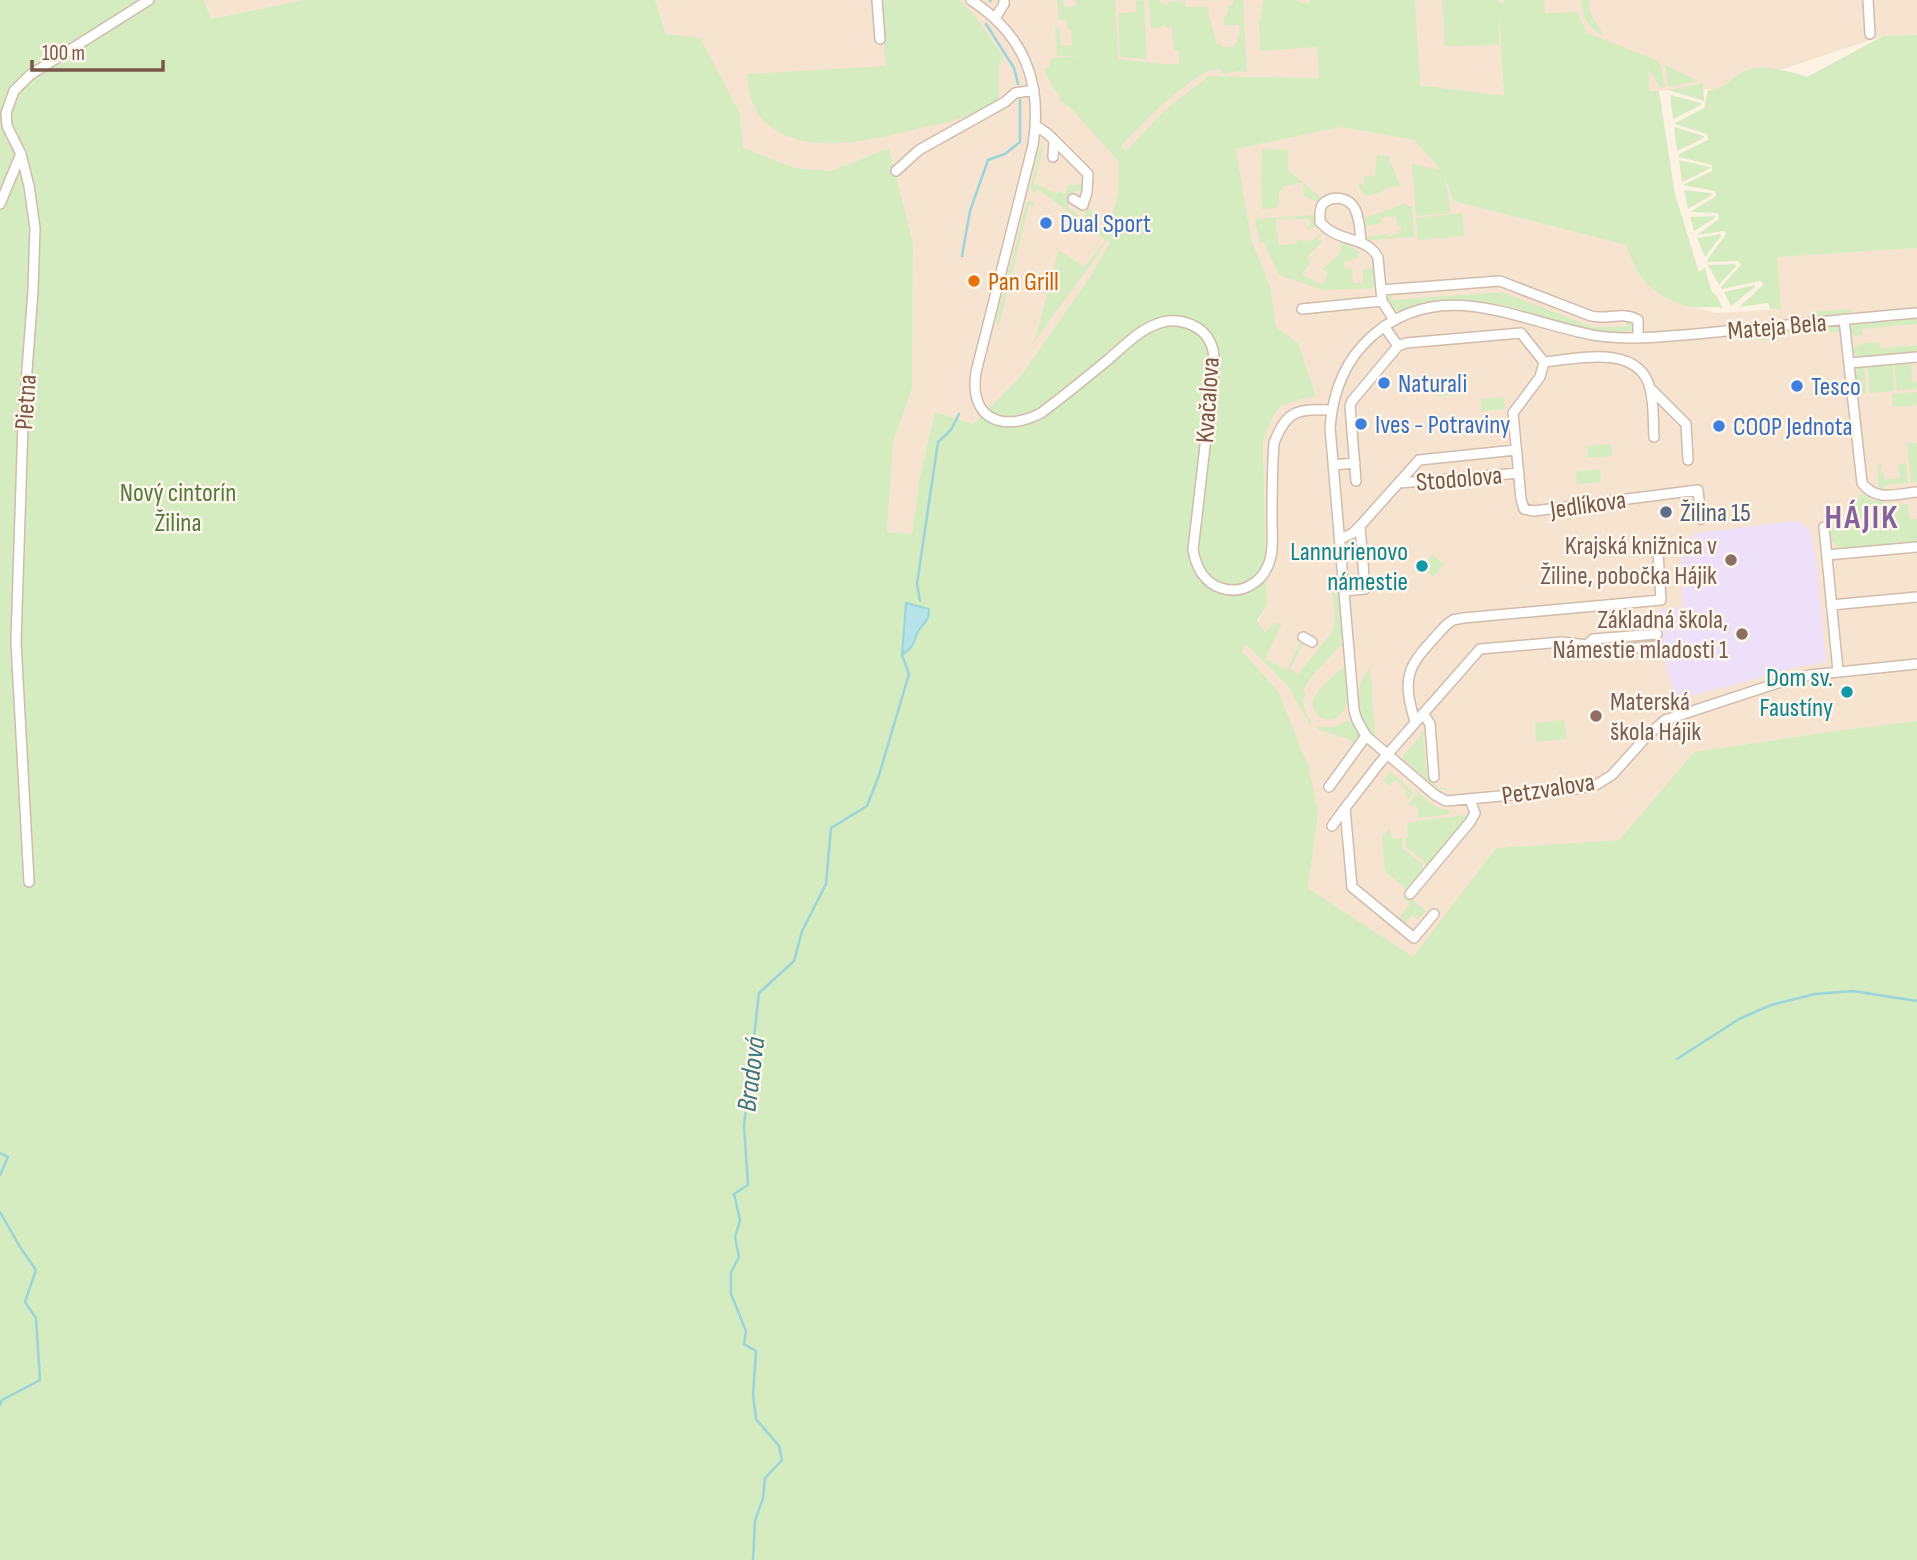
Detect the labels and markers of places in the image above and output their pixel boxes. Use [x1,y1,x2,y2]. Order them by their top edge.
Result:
place label: Dual Sport [1060,209,1151,240]
marker: Dual Sport [1038,215,1054,231]
place label: Pan Grill [988,267,1059,298]
marker: Pan Grill [966,273,982,289]
place label: Naturali [1398,369,1467,400]
place label: Tesco [1811,372,1861,403]
marker: Naturali [1376,375,1392,391]
marker: Tesco [1789,378,1805,394]
place label: Ives - Potraviny [1375,410,1510,441]
place label: COOP Jednota [1733,412,1853,443]
marker: Ives - Potraviny [1353,416,1369,432]
marker: COOP Jednota [1711,418,1727,434]
place label: Žilina 15 [1680,498,1751,529]
marker: Žilina 15 [1658,504,1674,520]
place label: Krajská knižnica v Žiline, pobočka Hájik [1540,531,1717,592]
place label: Lannurienovo námestie [1290,537,1408,598]
marker: Krajská knižnica v Žiline, pobočka Hájik [1723,552,1739,568]
marker: Lannurienovo námestie [1414,558,1430,574]
place label: Základná škola, Námestie mladosti 1 [1552,605,1728,666]
marker: Základná škola, Námestie mladosti 1 [1734,626,1750,642]
place label: Dom sv. Faustíny [1760,663,1833,724]
marker: Dom sv. Faustíny [1839,684,1855,700]
place label: Materská škola Hájik [1610,687,1701,748]
marker: Materská škola Hájik [1588,708,1604,724]

